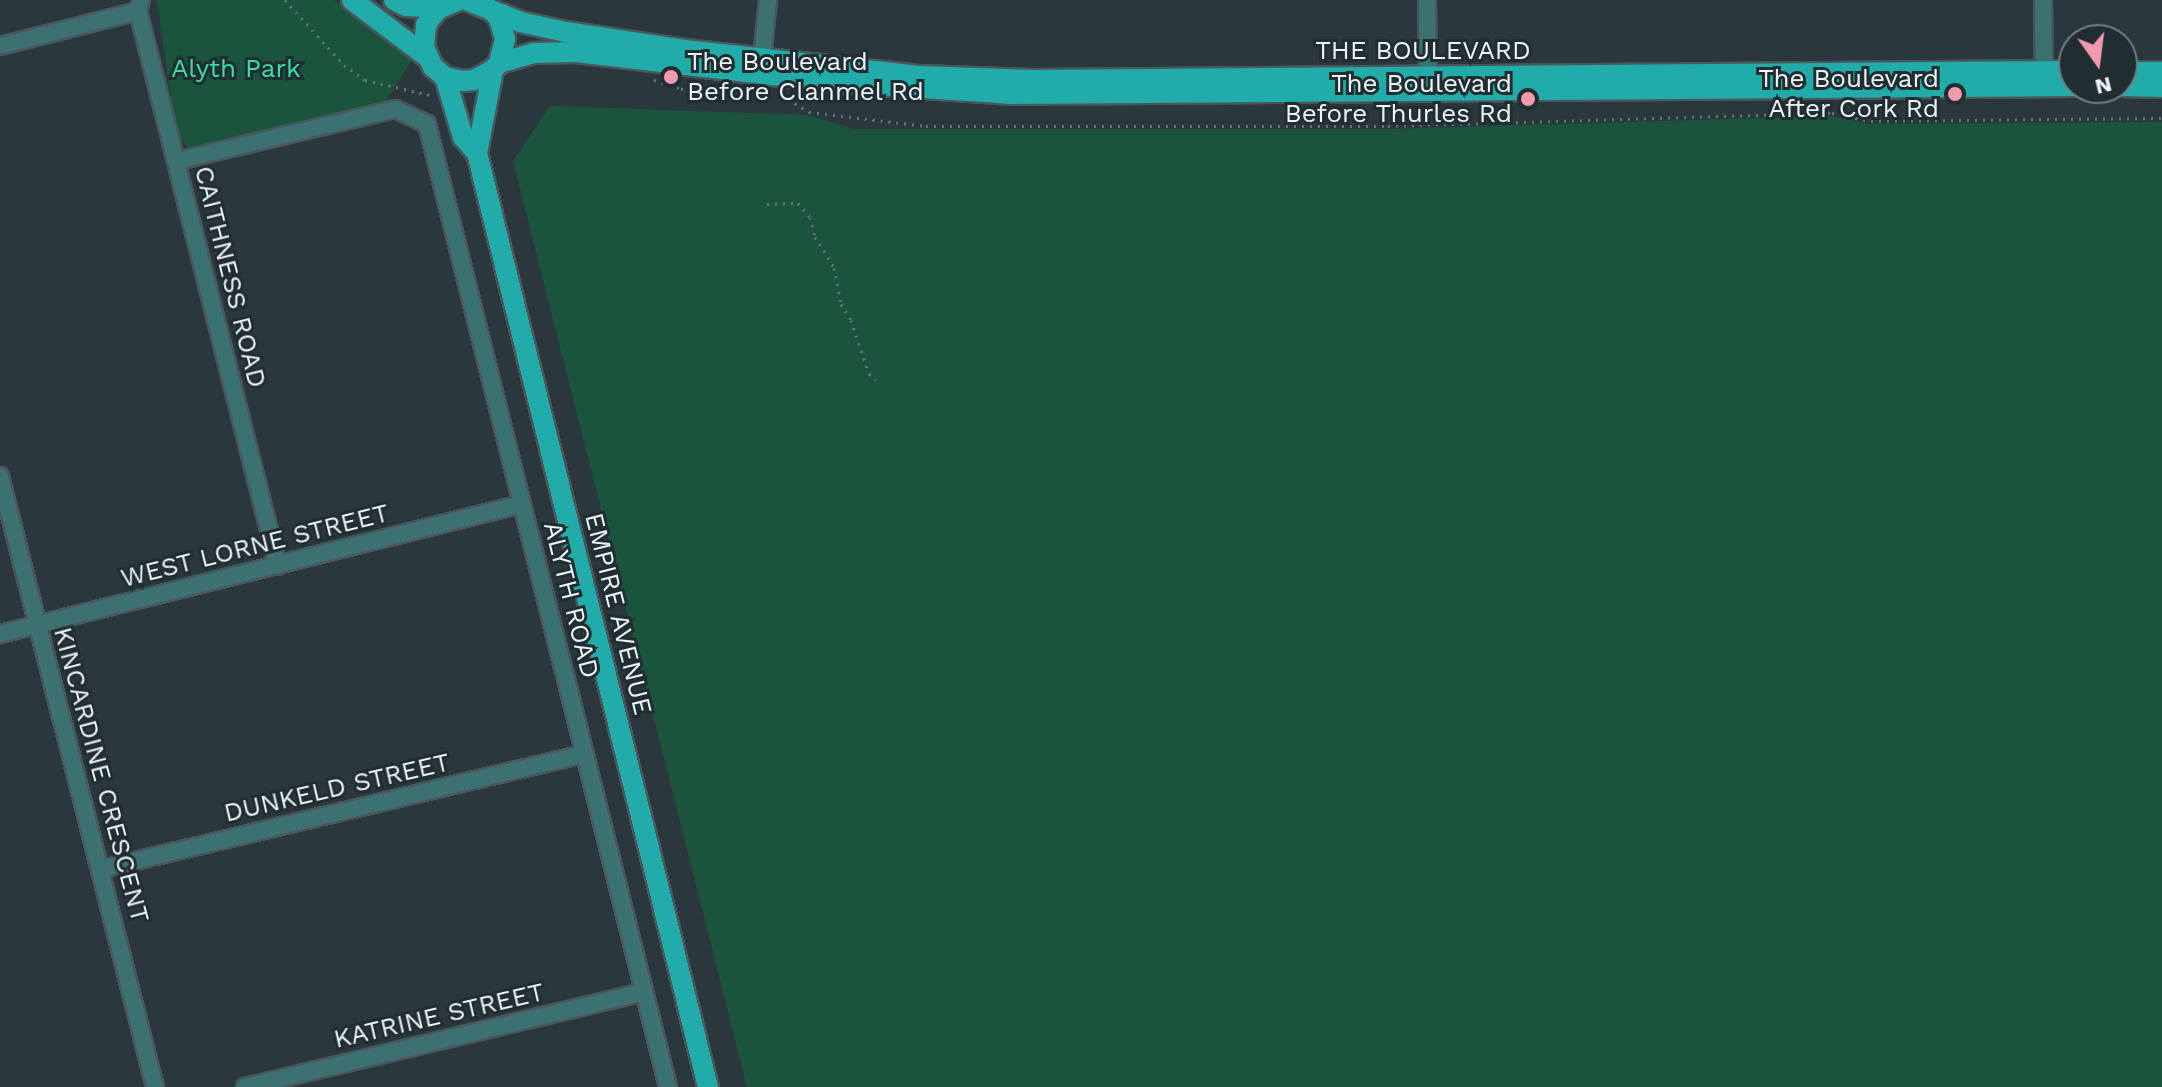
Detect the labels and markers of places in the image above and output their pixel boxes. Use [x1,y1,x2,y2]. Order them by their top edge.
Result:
place label: The Boulevard Before Clanmel Rd [687,46,925,108]
place label: The Boulevard After Cork Rd [1758,63,1939,124]
marker: The Boulevard Before Clanmel Rd [662,68,680,86]
place label: The Boulevard Before Thurles Rd [1284,68,1512,130]
marker: The Boulevard After Cork Rd [1946,85,1964,103]
marker: The Boulevard Before Thurles Rd [1519,90,1537,108]

